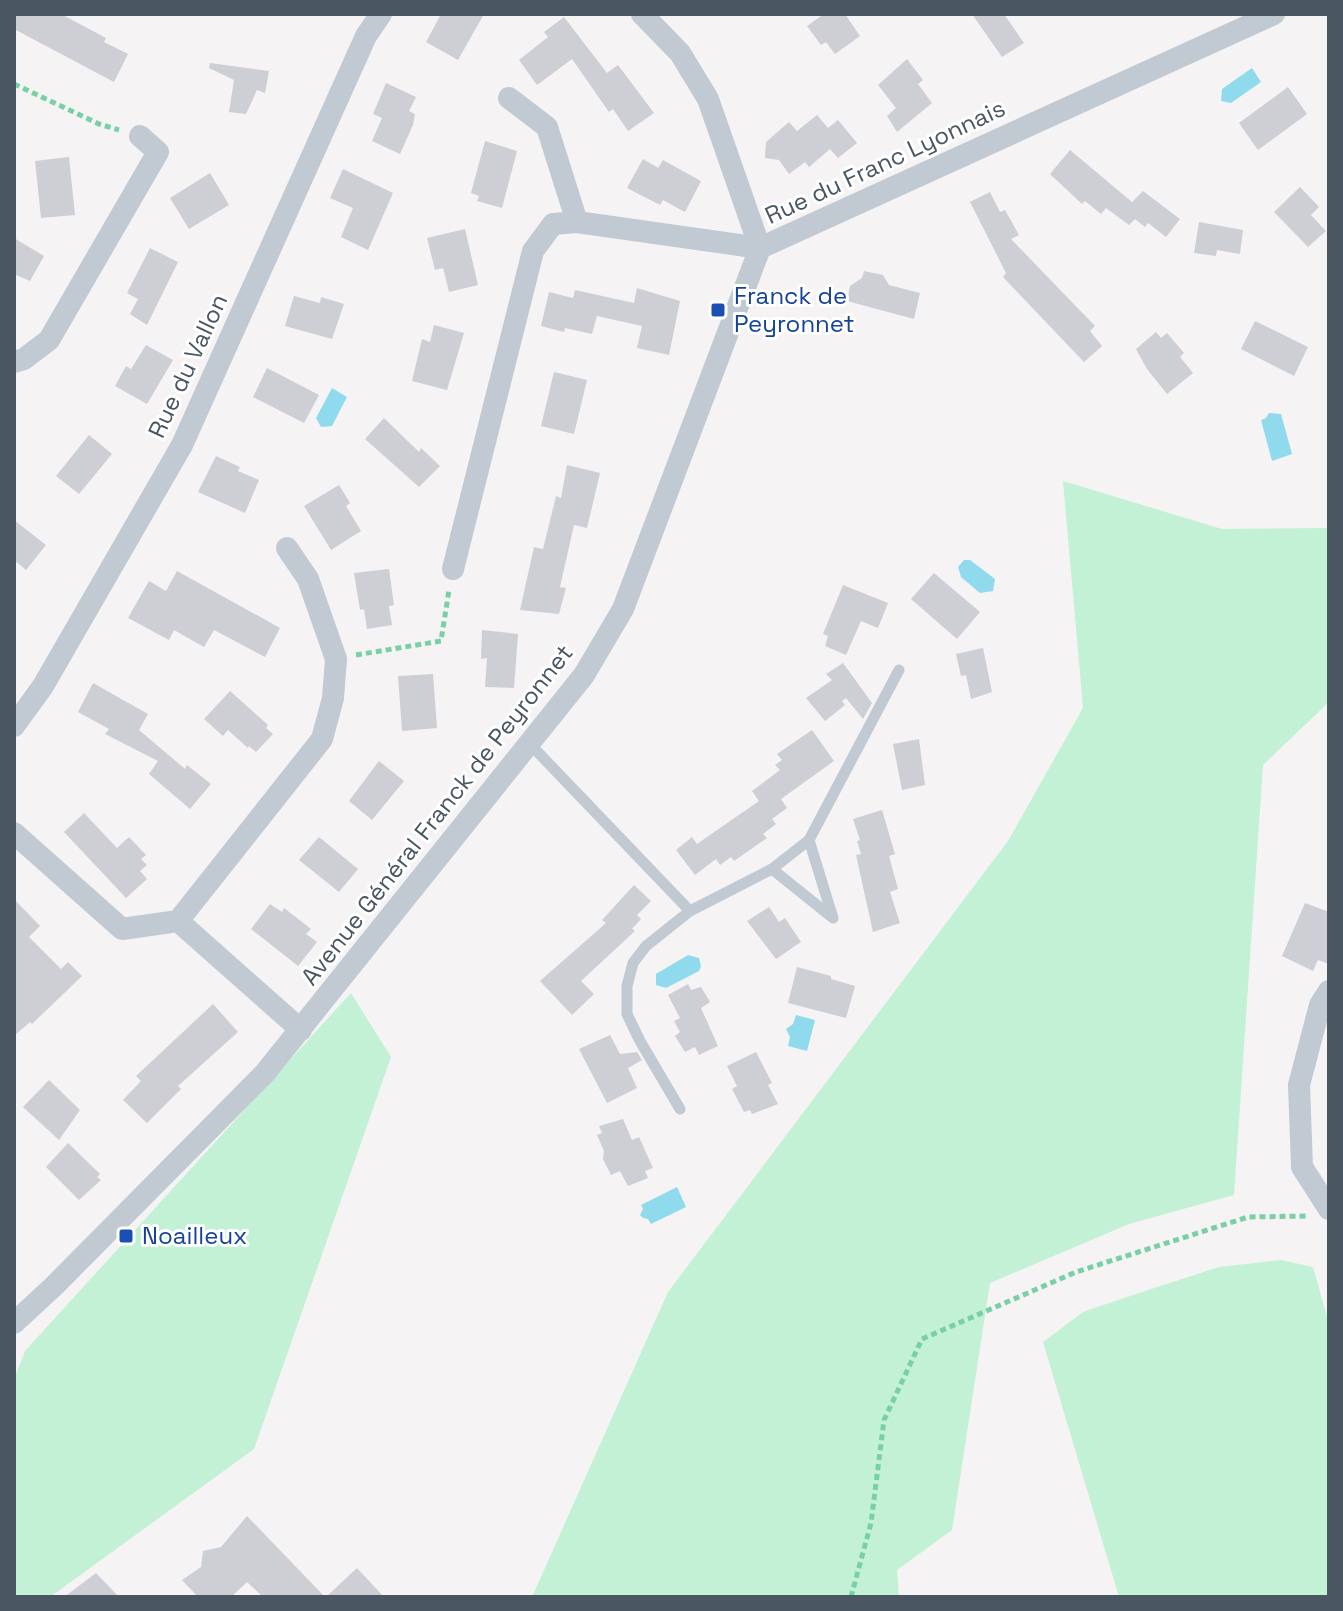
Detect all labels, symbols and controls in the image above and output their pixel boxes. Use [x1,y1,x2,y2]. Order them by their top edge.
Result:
street label: Rue du Franc Lyonnais [760,92,1010,231]
place label: Franck de Peyronnet [734,280,855,339]
street label: Rue du Vallon [141,289,234,443]
marker: Franck de Peyronnet [709,301,727,319]
street label: Avenue Général Franck de Peyronnet [294,638,579,991]
place label: Noailleux [142,1220,247,1251]
marker: Noailleux [117,1227,135,1245]

